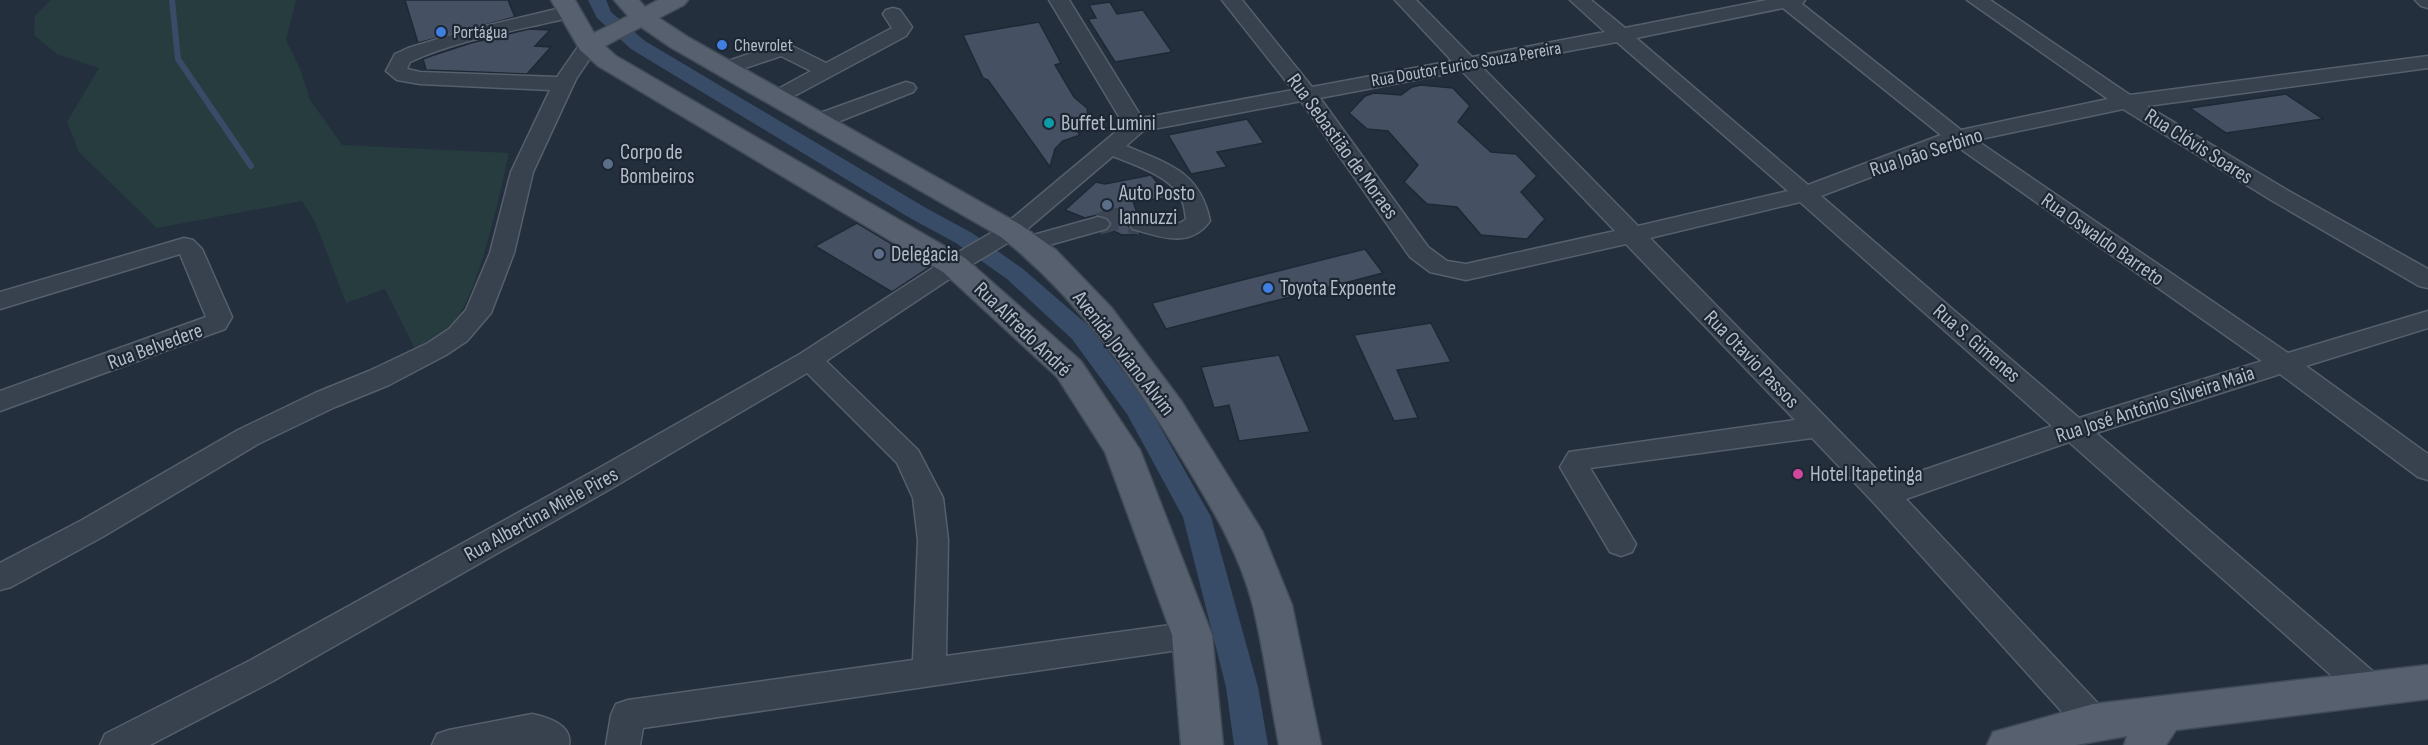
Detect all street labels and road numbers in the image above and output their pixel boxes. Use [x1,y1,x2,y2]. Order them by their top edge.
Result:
street label: Rua Doutor Eurico Souza Pereira [1370,37,1563,92]
street label: Rua Sebastião de Moraes [1281,69,1404,224]
street label: Rua Clóvis Soares [2140,103,2257,190]
street label: Rua João Serbino [1867,123,1986,182]
street label: Rua Oswaldo Barreto [2036,188,2169,291]
street label: Rua Alfredo André [969,277,1076,382]
street label: Avenida Joviano Alvim [1067,285,1180,420]
street label: Rua S. Gimenes [1928,299,2025,388]
street label: Rua Otavio Passos [1699,305,1805,413]
street label: Rua Belvedere [104,318,206,375]
street label: Rua José Antônio Silveira Maia [2053,361,2258,448]
street label: Rua Albertina Miele Pires [460,462,623,567]

